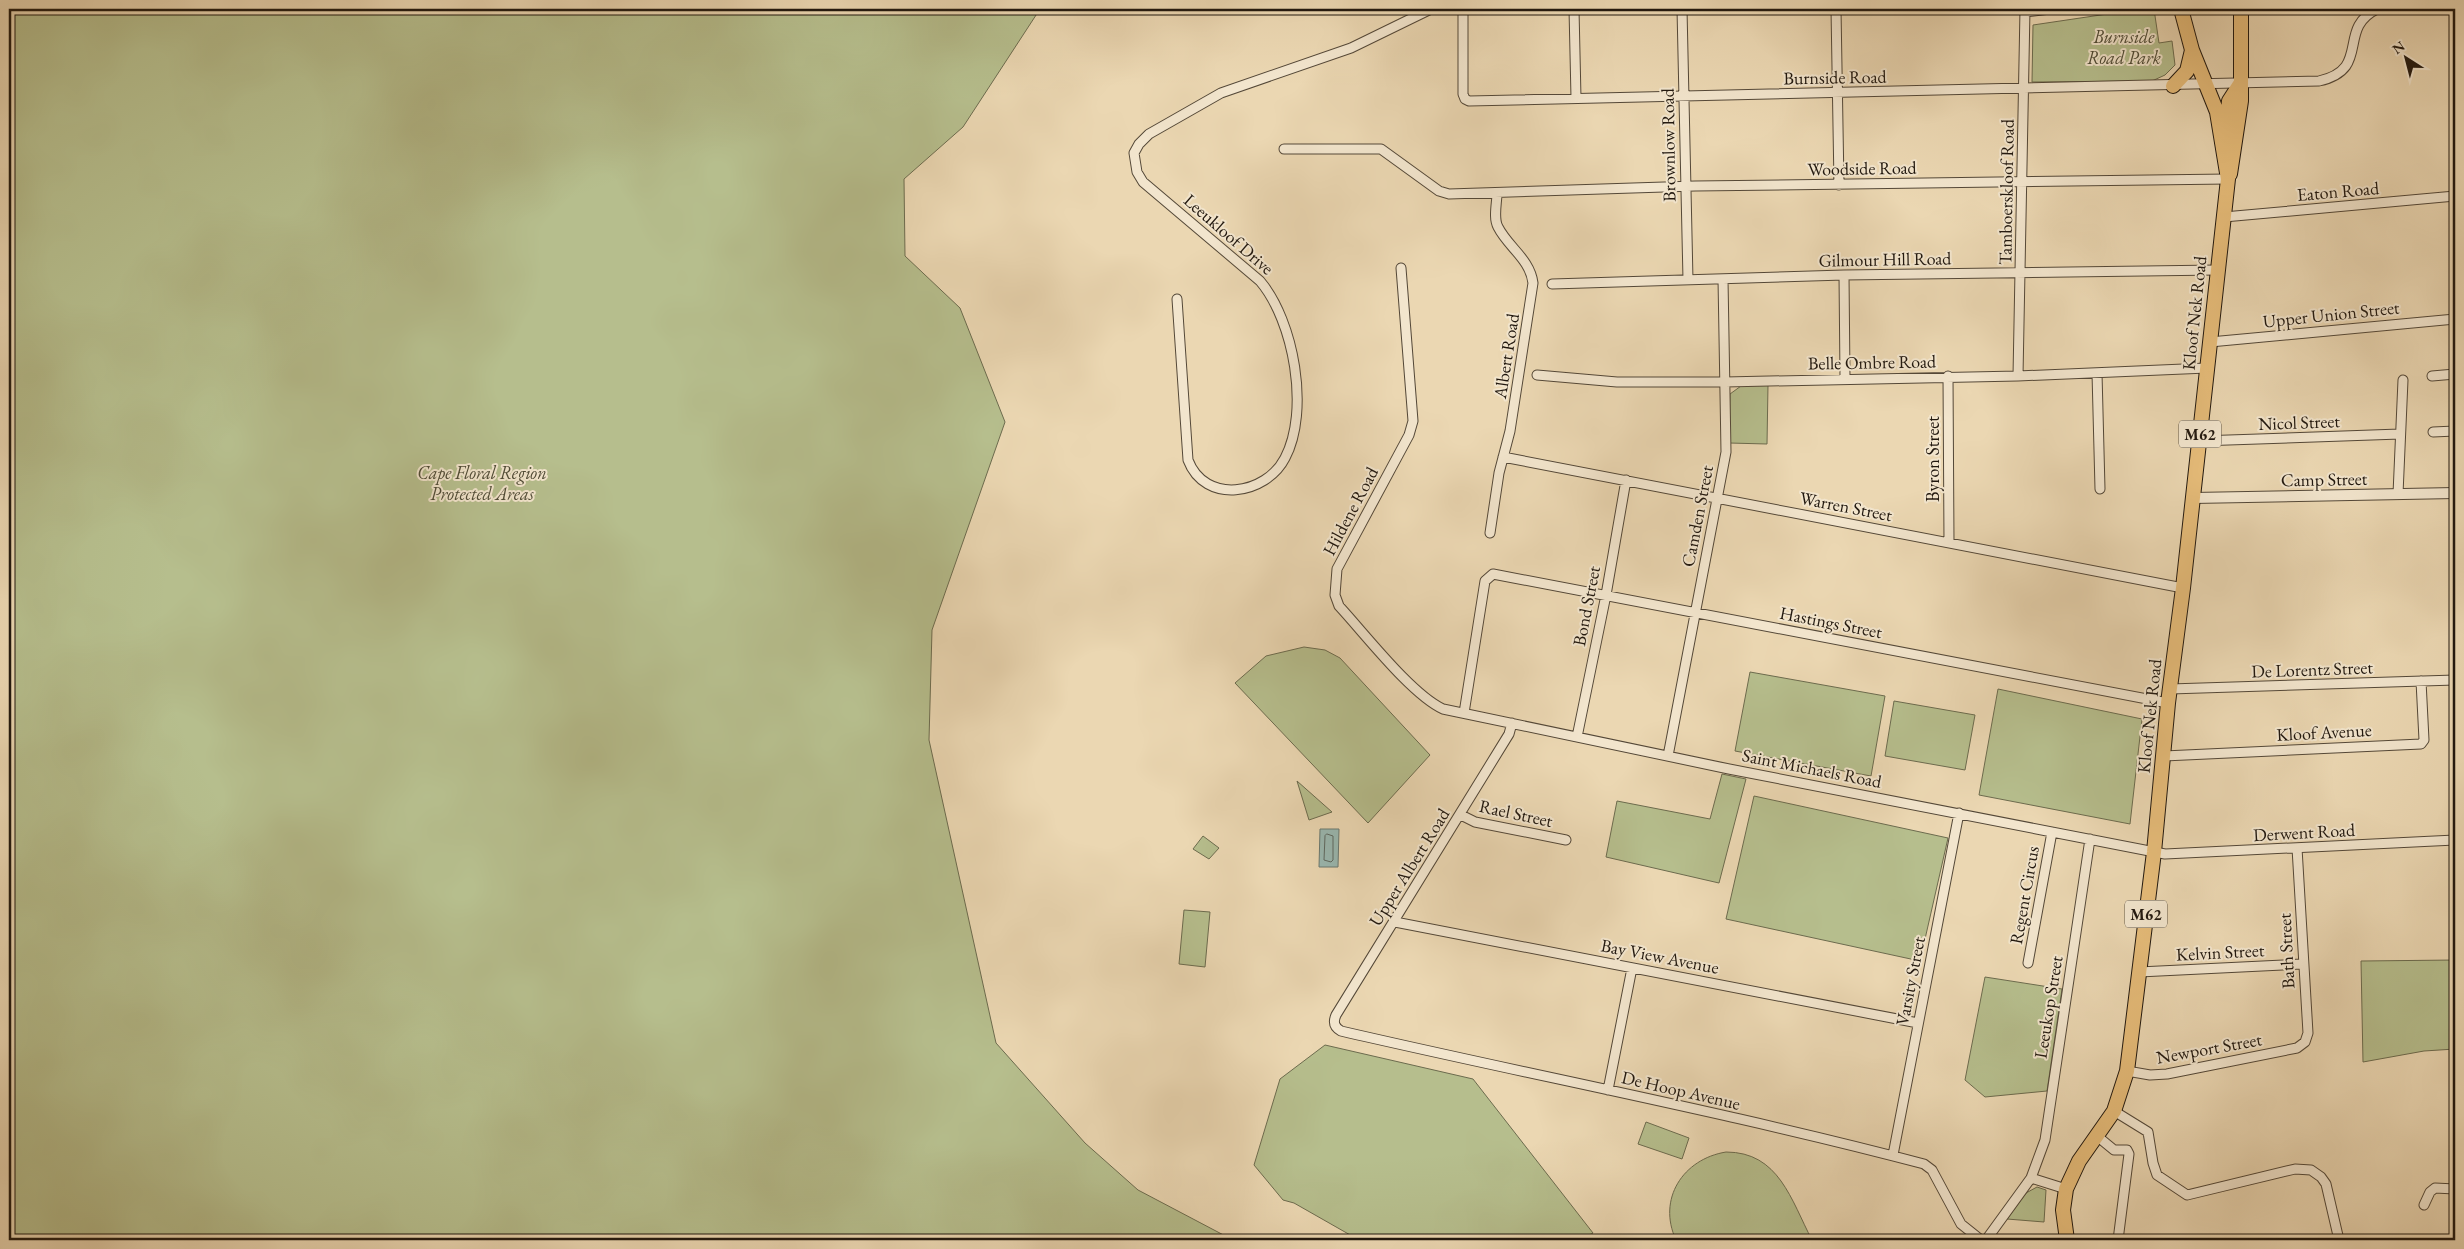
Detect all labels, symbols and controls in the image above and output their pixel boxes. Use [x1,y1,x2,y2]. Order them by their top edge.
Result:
park label: Burnside Road Park [2087,25,2161,69]
north arrow [2382,32,2432,82]
text: N [2388,36,2409,58]
street label: Burnside Road [1783,65,1888,89]
street label: Brownlow Road [1655,87,1680,202]
street label: Tamboerskloof Road [1993,118,2019,265]
street label: Woodside Road [1807,156,1918,180]
street label: Eaton Road [2296,176,2381,206]
street label: Leeukloof Drive [1179,189,1279,279]
street label: Gilmour Hill Road [1818,246,1952,272]
street label: Kloof Nek Road [2177,254,2212,371]
street label: Upper Union Street [2261,295,2401,333]
street label: Albert Road [1488,311,1524,401]
street label: Belle Ombre Road [1808,349,1937,375]
street label: Nicol Street [2258,409,2341,435]
street label: Byron Street [1921,416,1944,502]
road number: M62 [2179,420,2221,448]
park label: Cape Floral Region Protected Areas [417,461,547,505]
street label: Hildene Road [1317,462,1383,559]
street label: Camden Street [1676,463,1718,569]
street label: Camp Street [2281,467,2368,491]
street label: Warren Street [1798,486,1894,526]
street label: Bond Street [1567,564,1605,648]
street label: Hastings Street [1778,601,1885,643]
street label: De Lorentz Street [2251,655,2374,683]
street label: Kloof Nek Road [2132,657,2167,774]
street label: Kloof Avenue [2276,718,2372,746]
street label: Saint Michaels Road [1740,743,1885,793]
street label: Rael Street [1477,794,1555,832]
street label: Upper Albert Road [1364,803,1455,930]
street label: Derwent Road [2252,818,2356,846]
street label: Regent Circus [2004,844,2044,946]
road number: M62 [2125,901,2167,928]
street label: Bath Street [2273,912,2299,989]
street label: Bay View Avenue [1599,933,1721,979]
street label: Varsity Street [1890,934,1930,1028]
street label: Kelvin Street [2175,938,2265,966]
street label: Leeukop Street [2029,954,2068,1060]
street label: Newport Street [2154,1027,2264,1069]
street label: De Hoop Avenue [1619,1065,1743,1115]

